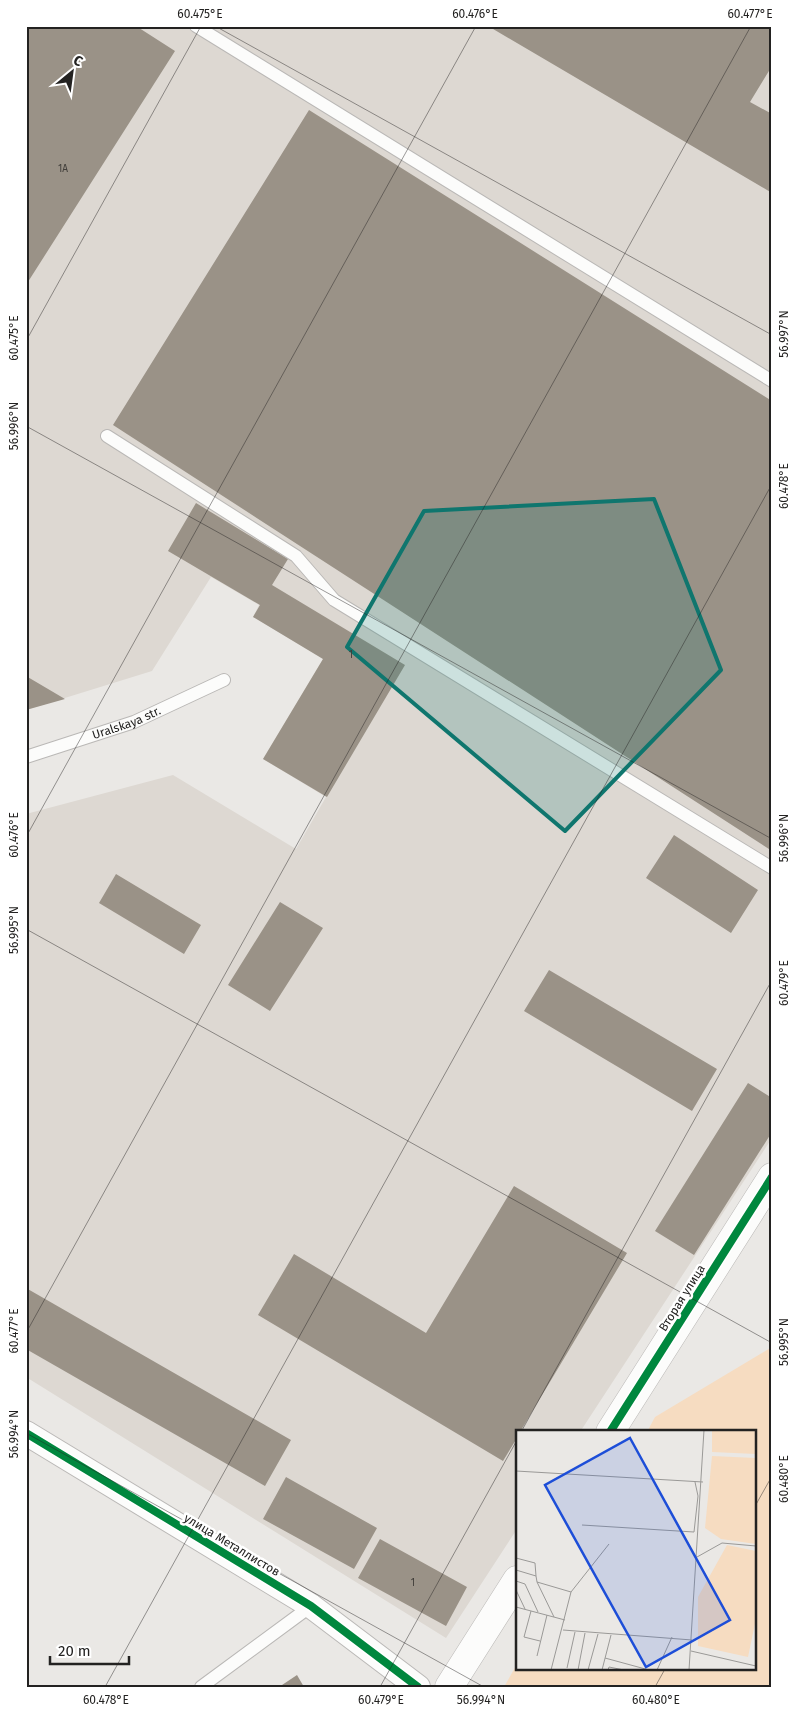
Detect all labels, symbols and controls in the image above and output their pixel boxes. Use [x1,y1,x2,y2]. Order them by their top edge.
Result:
text: 60.475°E [177,7,223,21]
text: 60.476°E [452,7,498,21]
text: 60.477°E [727,7,773,21]
north arrow [48,48,98,98]
text: С [70,52,86,70]
house number: 1А [58,163,68,175]
text: 56.997°N [777,310,791,358]
text: 60.475°E [7,315,21,361]
text: 56.996°N [7,402,21,450]
text: 60.478°E [777,463,791,509]
house number: 1 [349,649,353,661]
street label: Uralskaya str. [90,704,163,742]
text: 60.476°E [7,812,21,858]
text: 56.996°N [777,814,791,862]
text: 56.995°N [7,906,21,954]
text: 60.479°E [777,960,791,1006]
street label: Вторая улица [656,1262,708,1334]
text: 60.477°E [7,1308,21,1354]
text: 56.995°N [777,1318,791,1366]
text: 56.994°N [7,1410,21,1458]
inset map [516,1430,756,1670]
text: 60.480°E [777,1455,791,1503]
street label: улица Металлистов [182,1511,283,1579]
house number: 1 [411,1577,415,1589]
scale bar [50,1633,129,1665]
text: 20 m [58,1642,91,1660]
text: 60.478°E [83,1693,129,1707]
text: 60.479°E [358,1693,404,1707]
text: 56.994°N [457,1693,505,1707]
text: 60.480°E [632,1693,680,1707]

